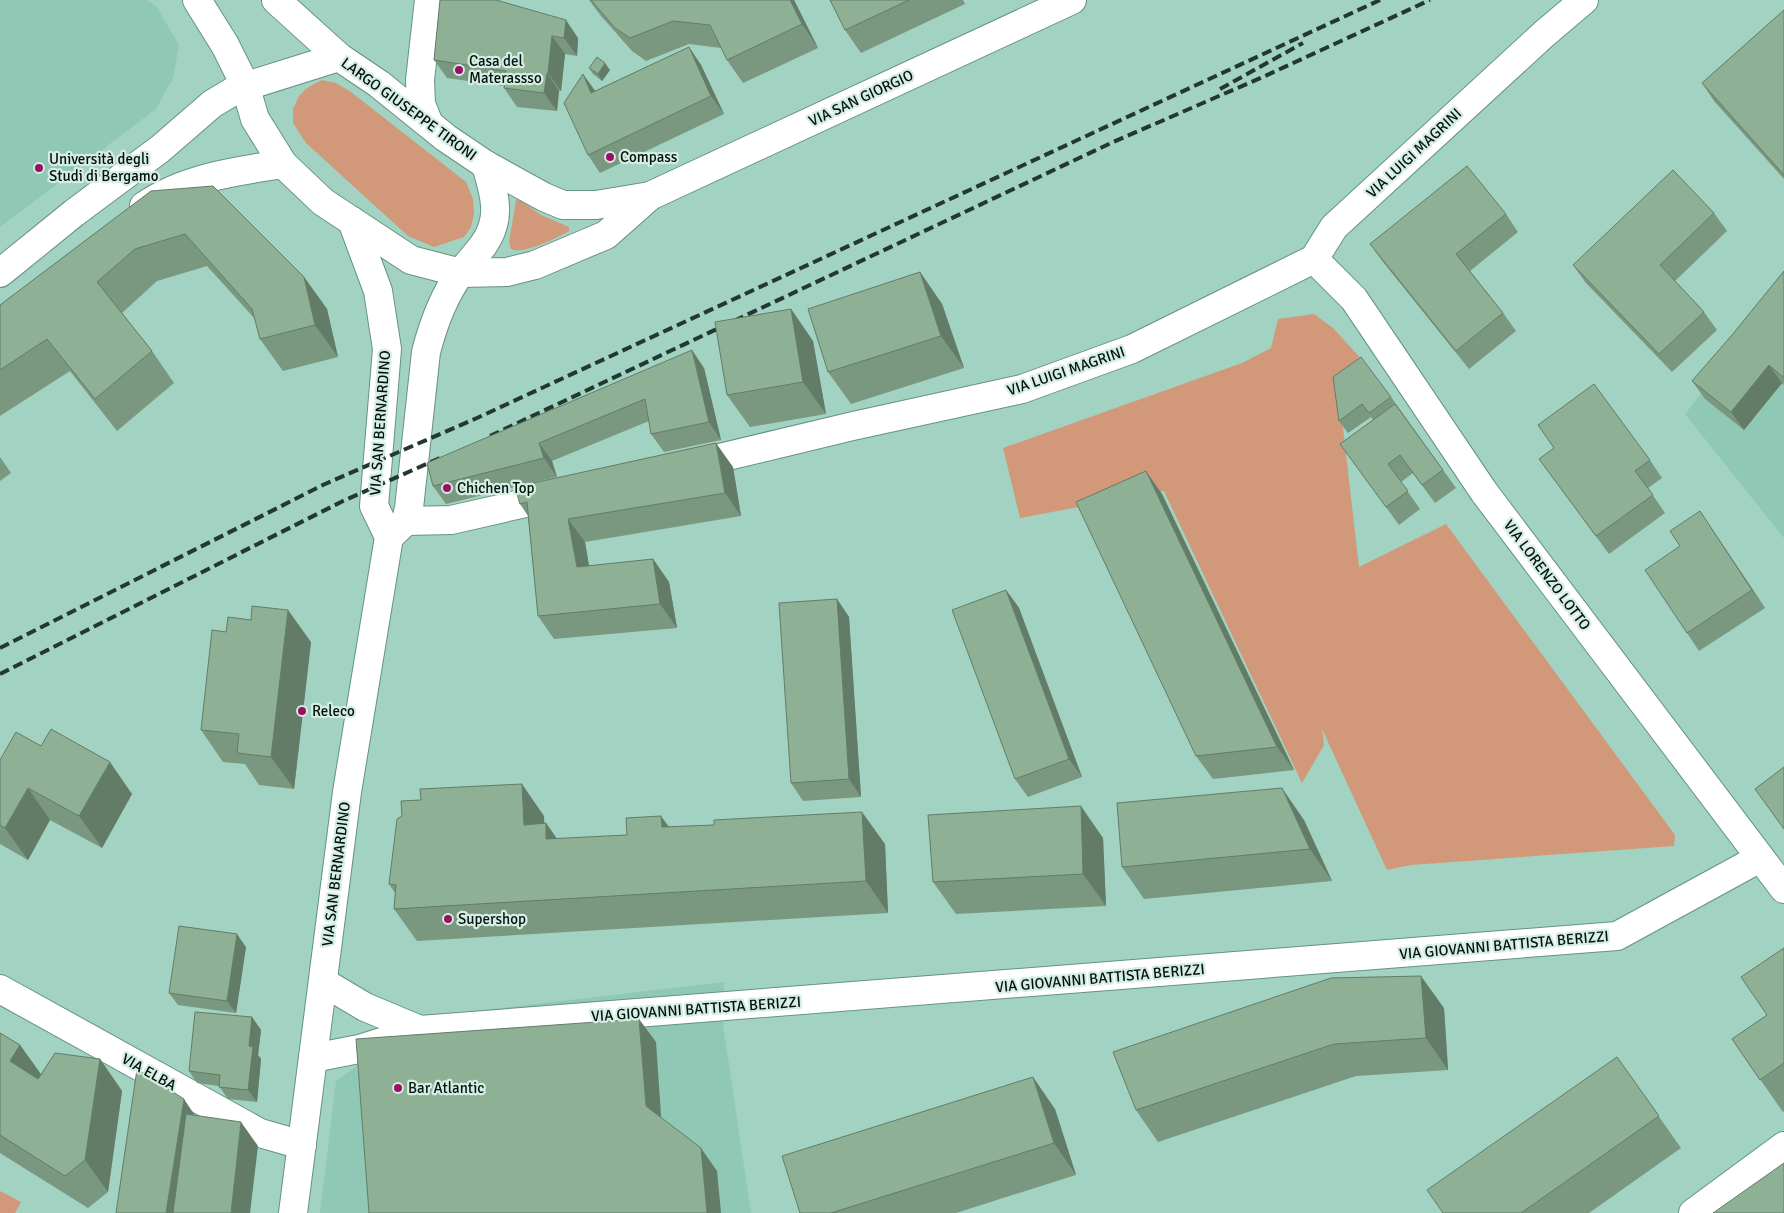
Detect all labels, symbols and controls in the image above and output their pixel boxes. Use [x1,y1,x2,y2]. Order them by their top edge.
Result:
place label: Casa del Materassso [469,52,542,87]
street label: LARGO GIUSEPPE TIRONI [338,54,480,164]
marker: Casa del Materassso [453,64,465,76]
street label: VIA SAN GIORGIO [806,66,916,130]
street label: VIA LUIGI MAGRINI [1363,104,1465,202]
place label: Compass [620,148,678,166]
place label: Università degli Studi di Bergamo [49,150,159,185]
marker: Compass [604,151,616,163]
marker: Università degli Studi di Bergamo [33,162,45,174]
street label: VIA LUIGI MAGRINI [1005,342,1127,400]
street label: VIA SAN BERNARDINO [366,350,394,496]
place label: Chichen Top [457,479,534,497]
marker: Chichen Top [441,482,453,494]
street label: VIA LORENZO LOTTO [1500,516,1594,634]
place label: Releco [312,702,355,720]
marker: Releco [296,705,308,717]
street label: VIA SAN BERNARDINO [318,801,354,947]
place label: Supershop [458,910,526,928]
marker: Supershop [442,913,454,925]
street label: VIA GIOVANNI BATTISTA BERIZZI [1398,927,1610,963]
street label: VIA GIOVANNI BATTISTA BERIZZI [994,960,1206,996]
street label: VIA GIOVANNI BATTISTA BERIZZI [590,993,802,1025]
street label: VIA ELBA [118,1050,180,1094]
place label: Bar Atlantic [408,1079,484,1097]
marker: Bar Atlantic [392,1082,404,1094]

